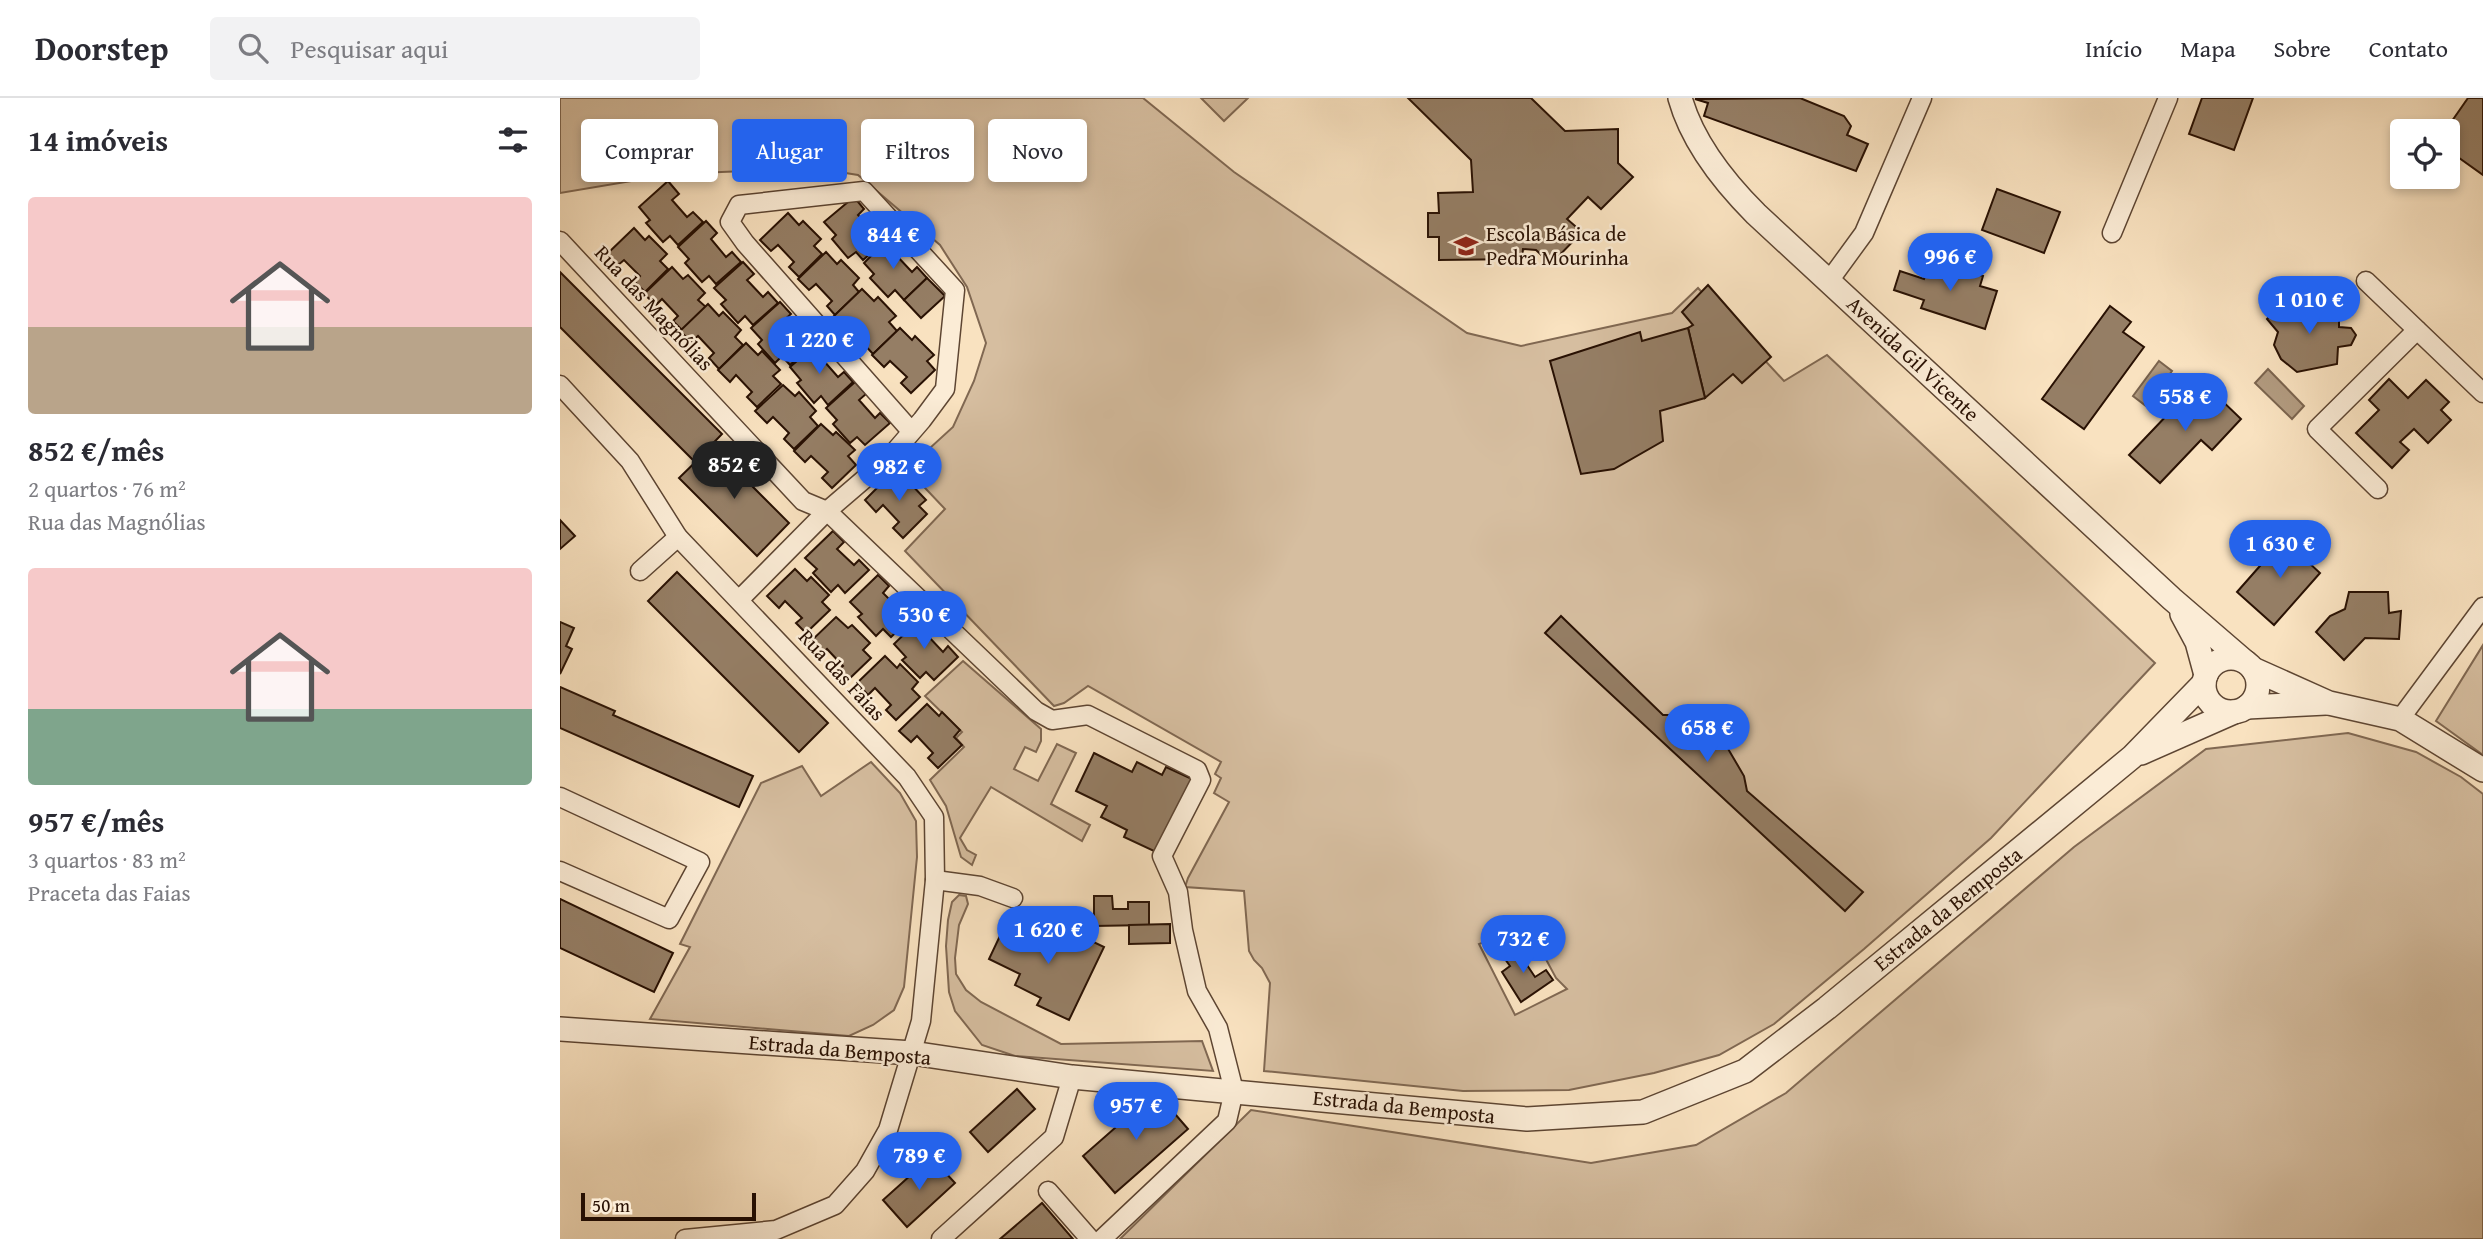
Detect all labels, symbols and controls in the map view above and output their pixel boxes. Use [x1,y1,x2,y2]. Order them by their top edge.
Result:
search box [210,17,700,80]
text: Doorstep [35,24,168,72]
icon: search [234,29,272,67]
text: Pesquisar aqui [290,29,448,68]
text: Início [2085,31,2142,66]
text: Mapa [2180,31,2236,66]
text: Sobre [2274,31,2331,66]
text: Contato [2369,31,2448,66]
text: 14 imóveis [28,118,168,162]
chip: Comprar [581,119,718,182]
chip: Alugar [732,119,847,182]
chip: Filtros [861,119,974,182]
chip: Novo [988,119,1087,182]
map controls [2390,119,2460,189]
button: locate [2390,119,2460,189]
icon: filters [494,121,532,159]
pin: 844 € [844,212,942,271]
text: 844 € [867,217,919,250]
place label: Escola Básica de Pedra Mourinha [1486,218,1629,273]
school or university icon: Escola Básica de Pedra Mourinha [1452,232,1480,260]
pin: 996 € [1901,234,1999,293]
street label: Rua das Magnólias [588,238,721,378]
text: 996 € [1924,239,1976,272]
icon: home [217,243,343,369]
pin: 1 010 € [2244,276,2374,336]
text: 1 010 € [2274,282,2344,315]
street label: Avenida Gil Vicente [1840,289,1987,429]
pin: 1 220 € [754,316,884,376]
text: 1 220 € [784,322,854,355]
pin: 558 € [2136,374,2234,433]
text: 558 € [2159,379,2211,412]
text: 852 €/mês [28,428,164,472]
pin: 852 € [685,442,783,501]
pin: 982 € [850,444,948,503]
text: 852 € [708,447,760,480]
text: 982 € [873,449,925,482]
text: 2 quartos · 76 m² [28,472,186,505]
text: Rua das Magnólias [28,505,206,538]
pin: 1 630 € [2215,520,2345,580]
text: 1 630 € [2245,526,2315,559]
pin: 530 € [875,592,973,651]
text: 530 € [898,597,950,630]
icon: home [217,614,343,740]
street label: Rua das Faias [792,622,893,728]
pin: 658 € [1658,704,1756,764]
text: 658 € [1681,710,1733,743]
text: 957 €/mês [28,799,164,843]
street label: Estrada da Bemposta [1867,839,2029,978]
text: 3 quartos · 83 m² [28,843,186,876]
text: Praceta das Faias [28,876,191,909]
pin: 1 620 € [983,906,1113,966]
text: 1 620 € [1013,912,1083,945]
pin: 732 € [1474,916,1572,975]
text: 732 € [1497,921,1549,954]
street label: Estrada da Bemposta [748,1026,933,1073]
pin: 957 € [1087,1082,1185,1142]
street label: Estrada da Bemposta [1311,1082,1497,1131]
text: 957 € [1110,1088,1162,1121]
pin: 789 € [870,1132,968,1192]
text: 789 € [893,1138,945,1171]
scale bar [581,1190,756,1222]
text: 50 m [592,1191,630,1219]

